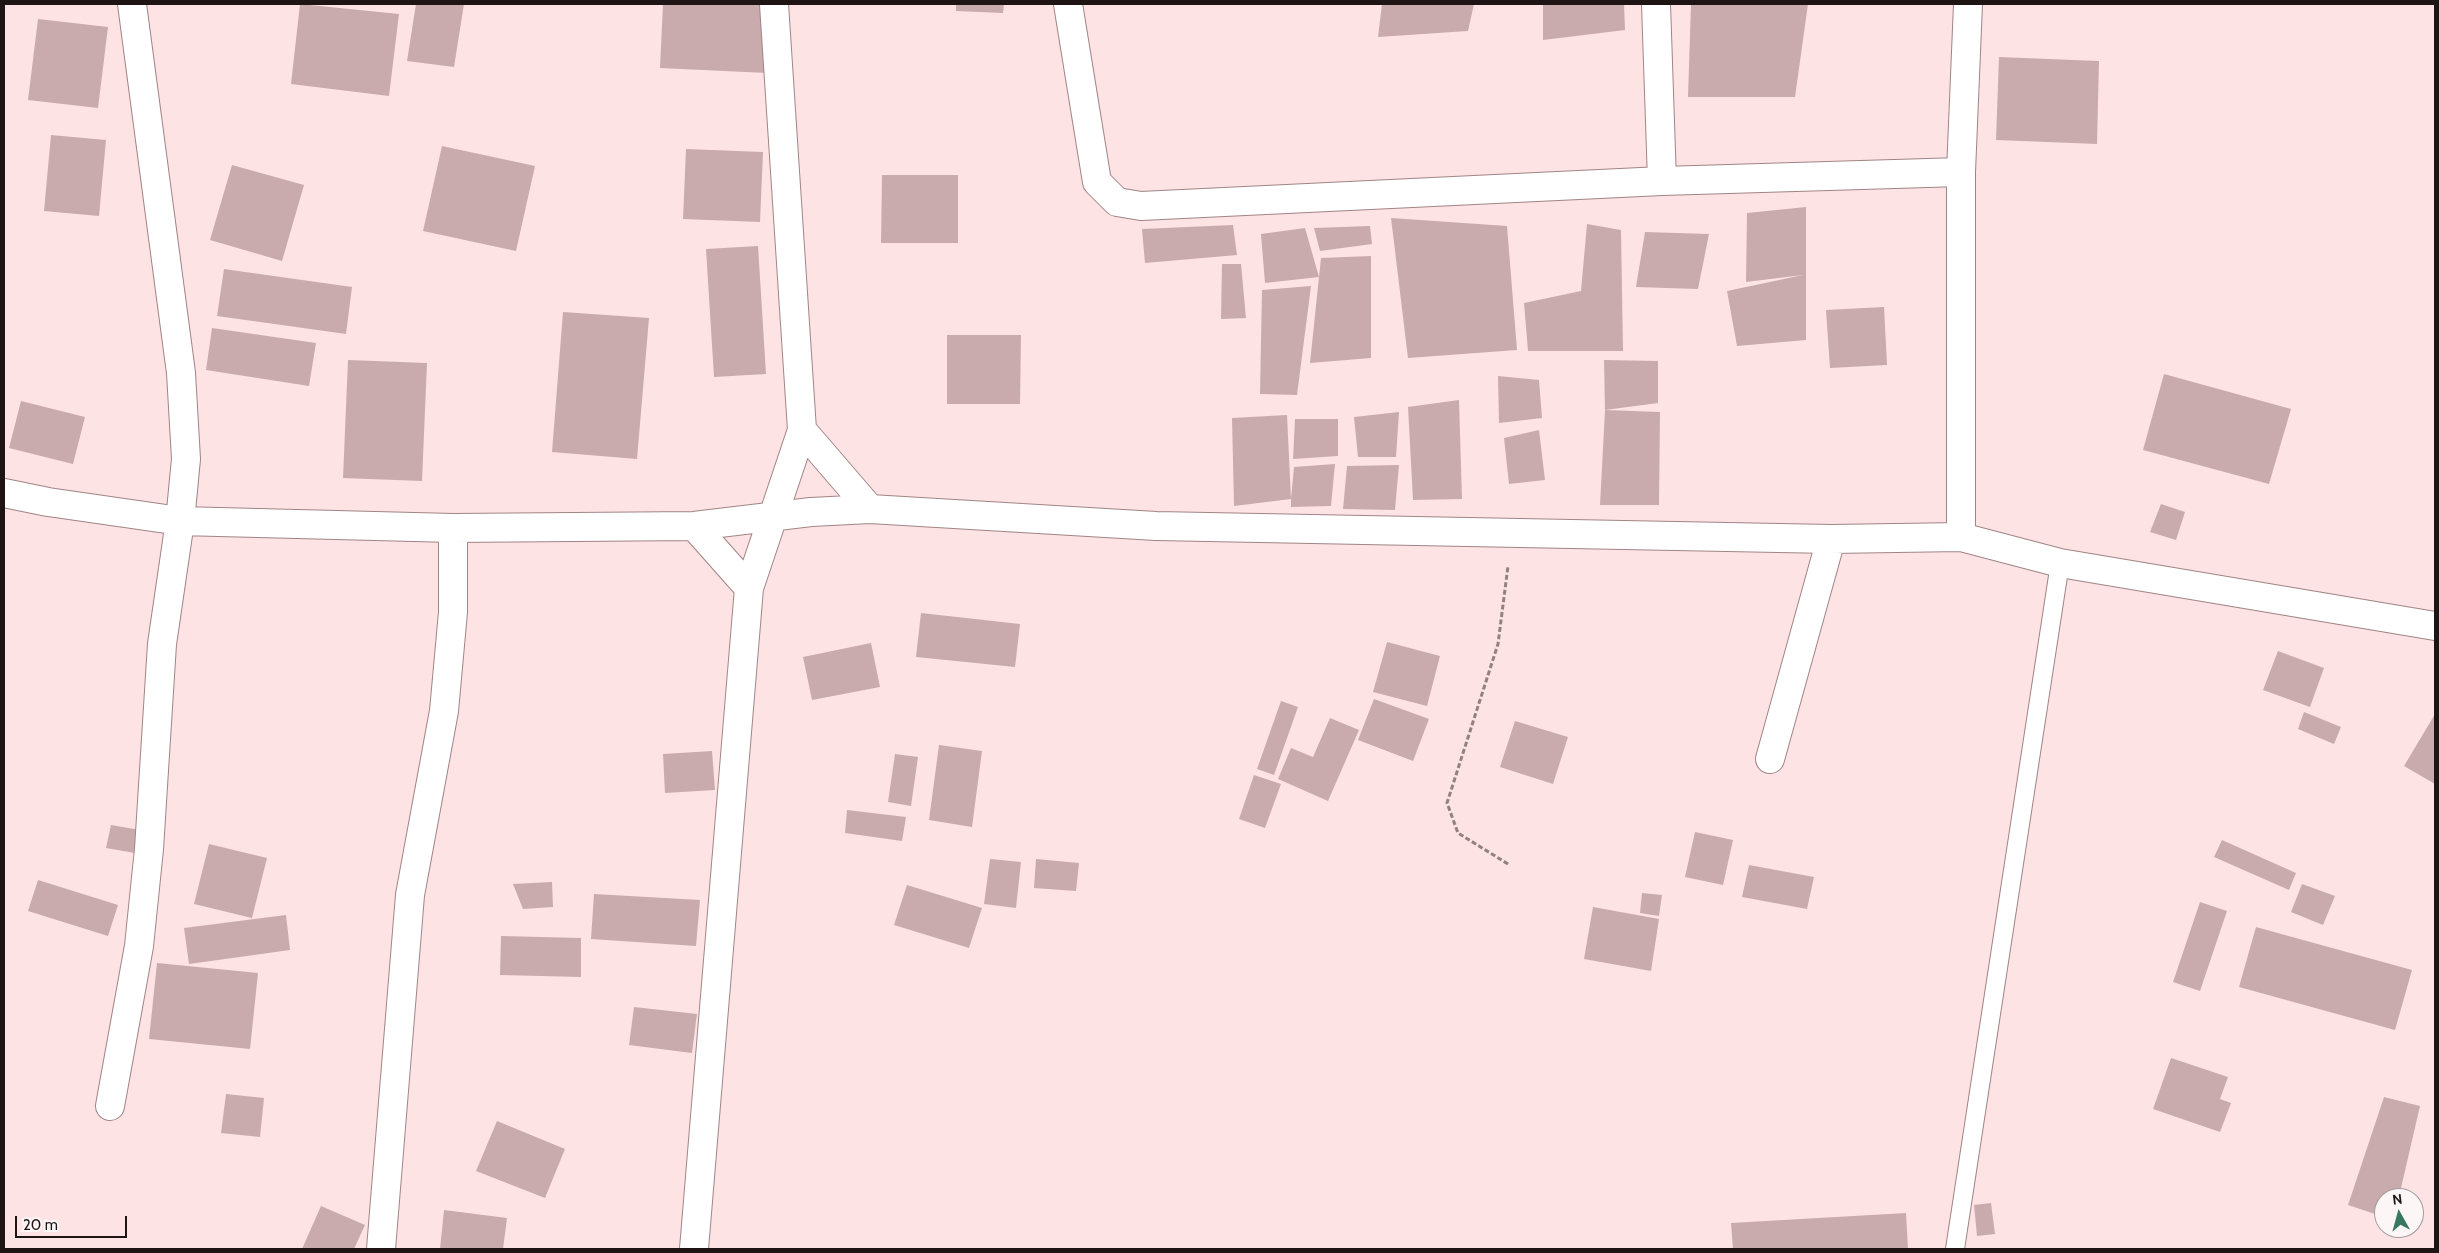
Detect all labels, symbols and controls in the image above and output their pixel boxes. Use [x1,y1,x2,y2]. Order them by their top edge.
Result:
north arrow [2374,1188,2424,1238]
text: N [2391,1190,2403,1209]
scale bar [18,1206,130,1238]
text: 20 m [23,1216,58,1234]

